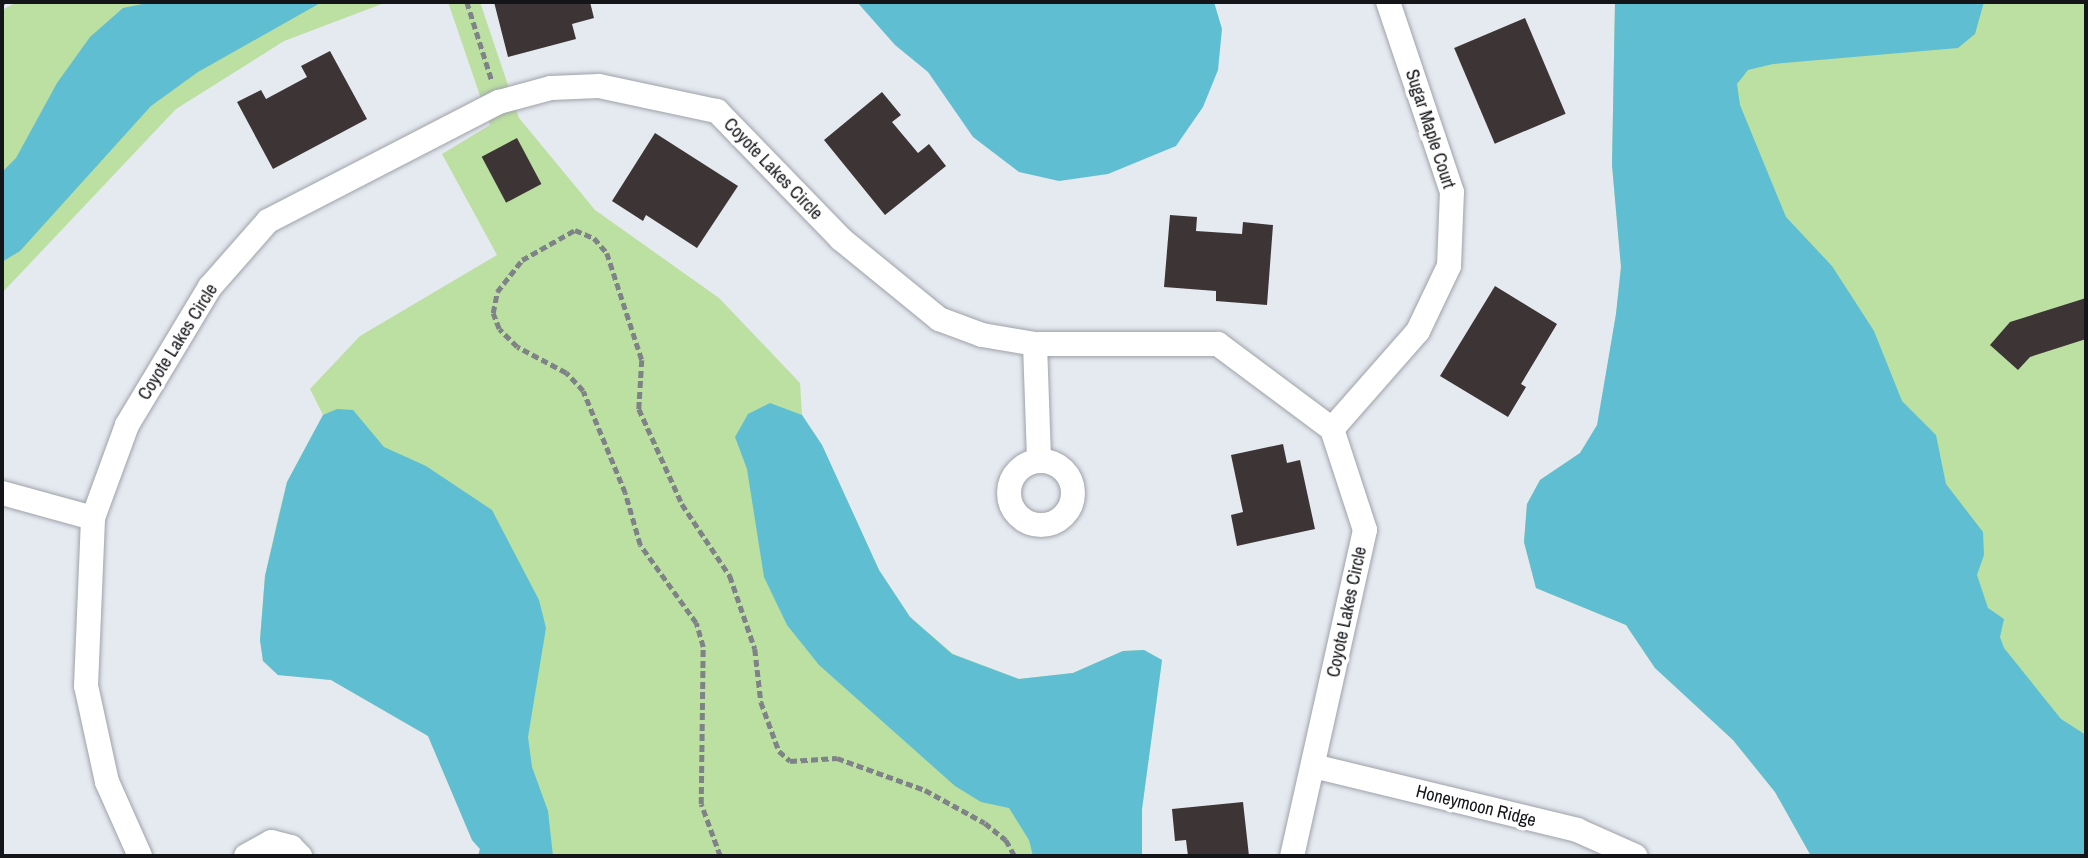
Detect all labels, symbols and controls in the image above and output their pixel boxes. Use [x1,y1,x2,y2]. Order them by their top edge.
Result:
street label: Sugar Maple Court [1401,67,1459,191]
street label: Coyote Lakes Circle [719,114,827,224]
street label: Coyote Lakes Circle [134,280,222,404]
street label: Coyote Lakes Circle [1323,545,1371,679]
street label: Honeymoon Ridge [1414,781,1538,831]

